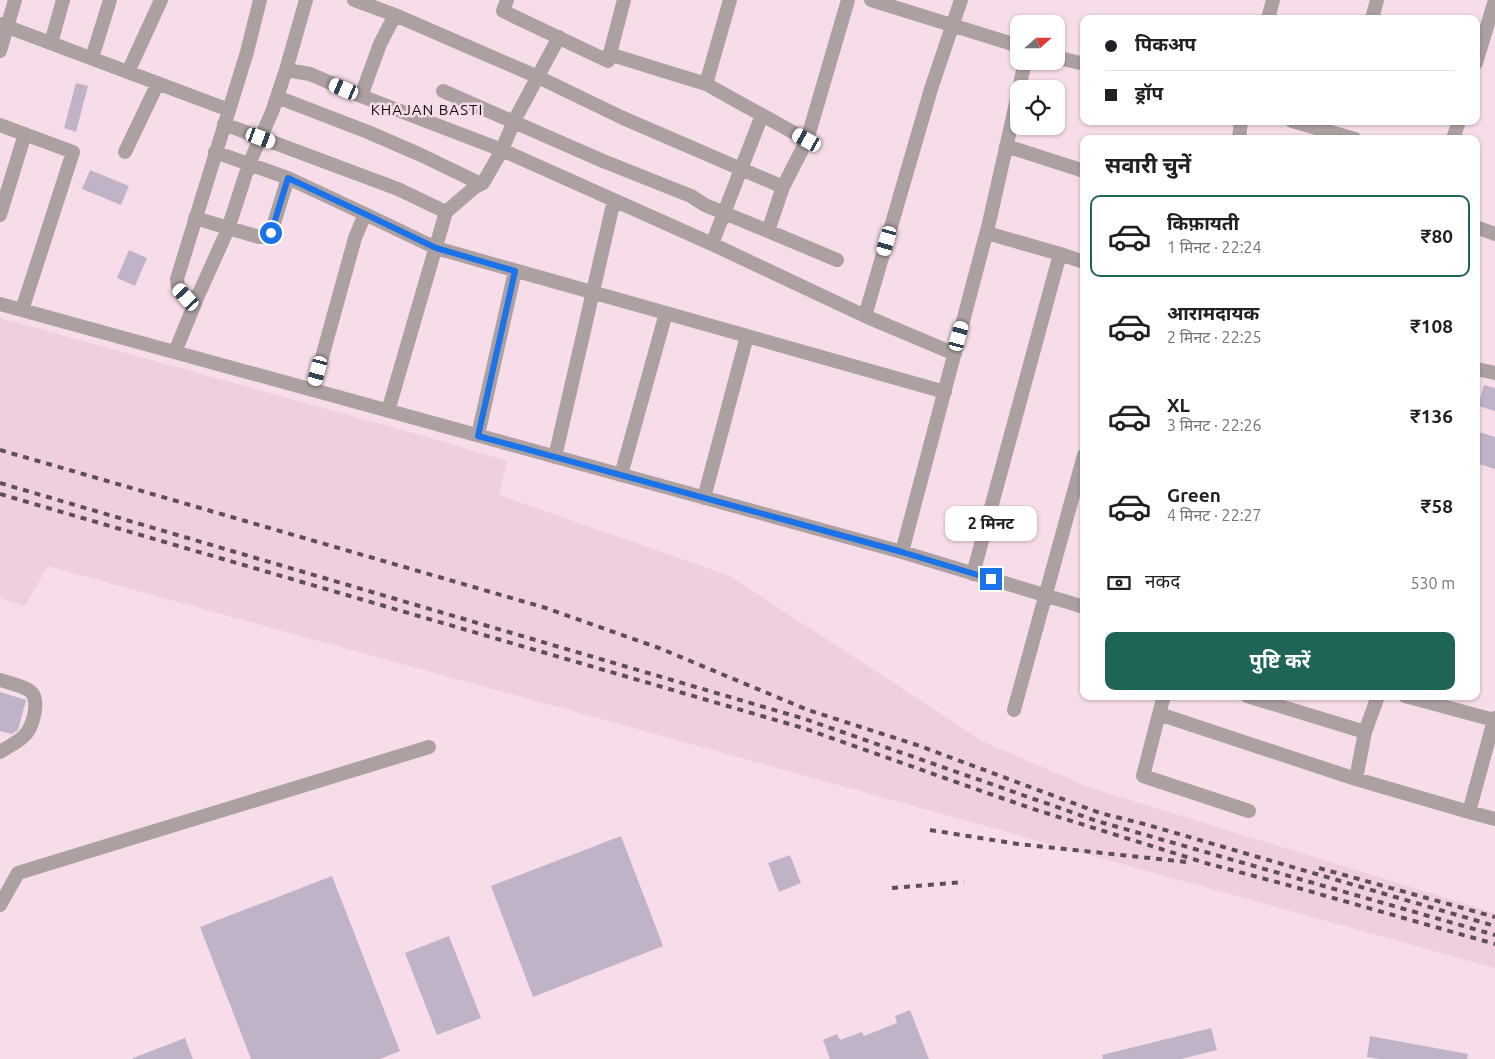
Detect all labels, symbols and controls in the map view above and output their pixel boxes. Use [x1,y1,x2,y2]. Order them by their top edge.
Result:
north arrow [1010,15,1065,70]
map controls [1010,15,1065,135]
text: पिकअप [1135,33,1196,55]
car [327,76,360,102]
button: locate [1010,80,1065,135]
text: ड्रॉप [1135,82,1163,104]
district label: KHAJAN BASTI [371,101,483,118]
car [244,126,277,150]
car [790,126,823,154]
text: सवारी चुनें [1105,152,1191,177]
text: किफ़ायती [1167,212,1239,234]
icon: car [1107,214,1152,259]
route start [260,222,282,244]
car [875,225,898,257]
text: ₹80 [1421,225,1453,247]
text: 1 मिनट · 22:24 [1167,238,1262,256]
car [170,281,201,313]
text: आरामदायक [1167,302,1259,324]
icon: car [1107,304,1152,349]
text: ₹108 [1410,315,1453,337]
car [947,320,970,352]
text: 2 मिनट · 22:25 [1167,328,1262,346]
car [306,355,329,387]
icon: car [1107,394,1152,439]
text: XL [1167,394,1190,416]
text: ₹136 [1410,405,1453,427]
text: 3 मिनट · 22:26 [1167,416,1262,434]
icon: car [1107,484,1152,529]
text: Green [1167,484,1221,506]
text: ₹58 [1421,495,1453,517]
callout: 2 मिनट [945,506,1037,542]
text: 4 मिनट · 22:27 [1167,506,1262,524]
text: 2 मिनट [968,514,1014,532]
route end [980,568,1002,590]
icon: cash [1105,569,1133,597]
text: नकद [1145,570,1180,592]
text: 530 m [1410,574,1455,592]
button: पुष्टि करें [1105,632,1455,690]

